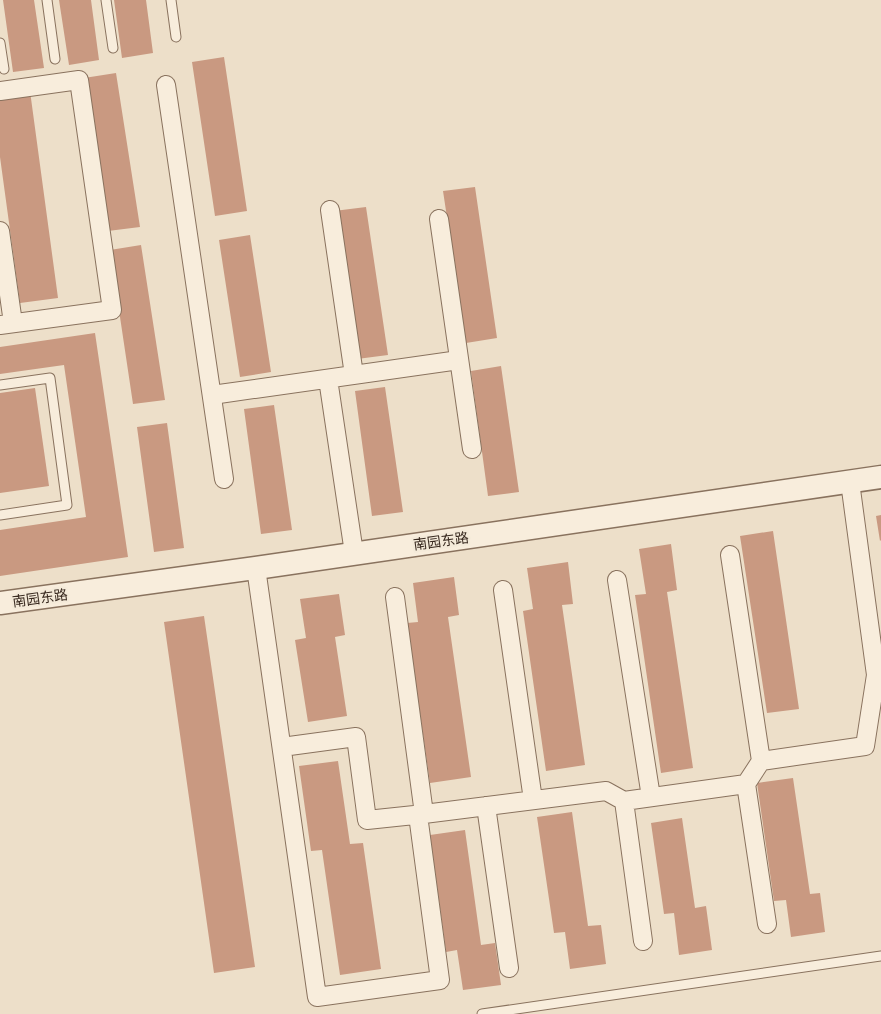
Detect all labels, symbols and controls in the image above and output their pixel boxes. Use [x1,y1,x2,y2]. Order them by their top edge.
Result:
street label: 南园东路 [412,528,470,554]
street label: 南园东路 [11,585,69,611]

